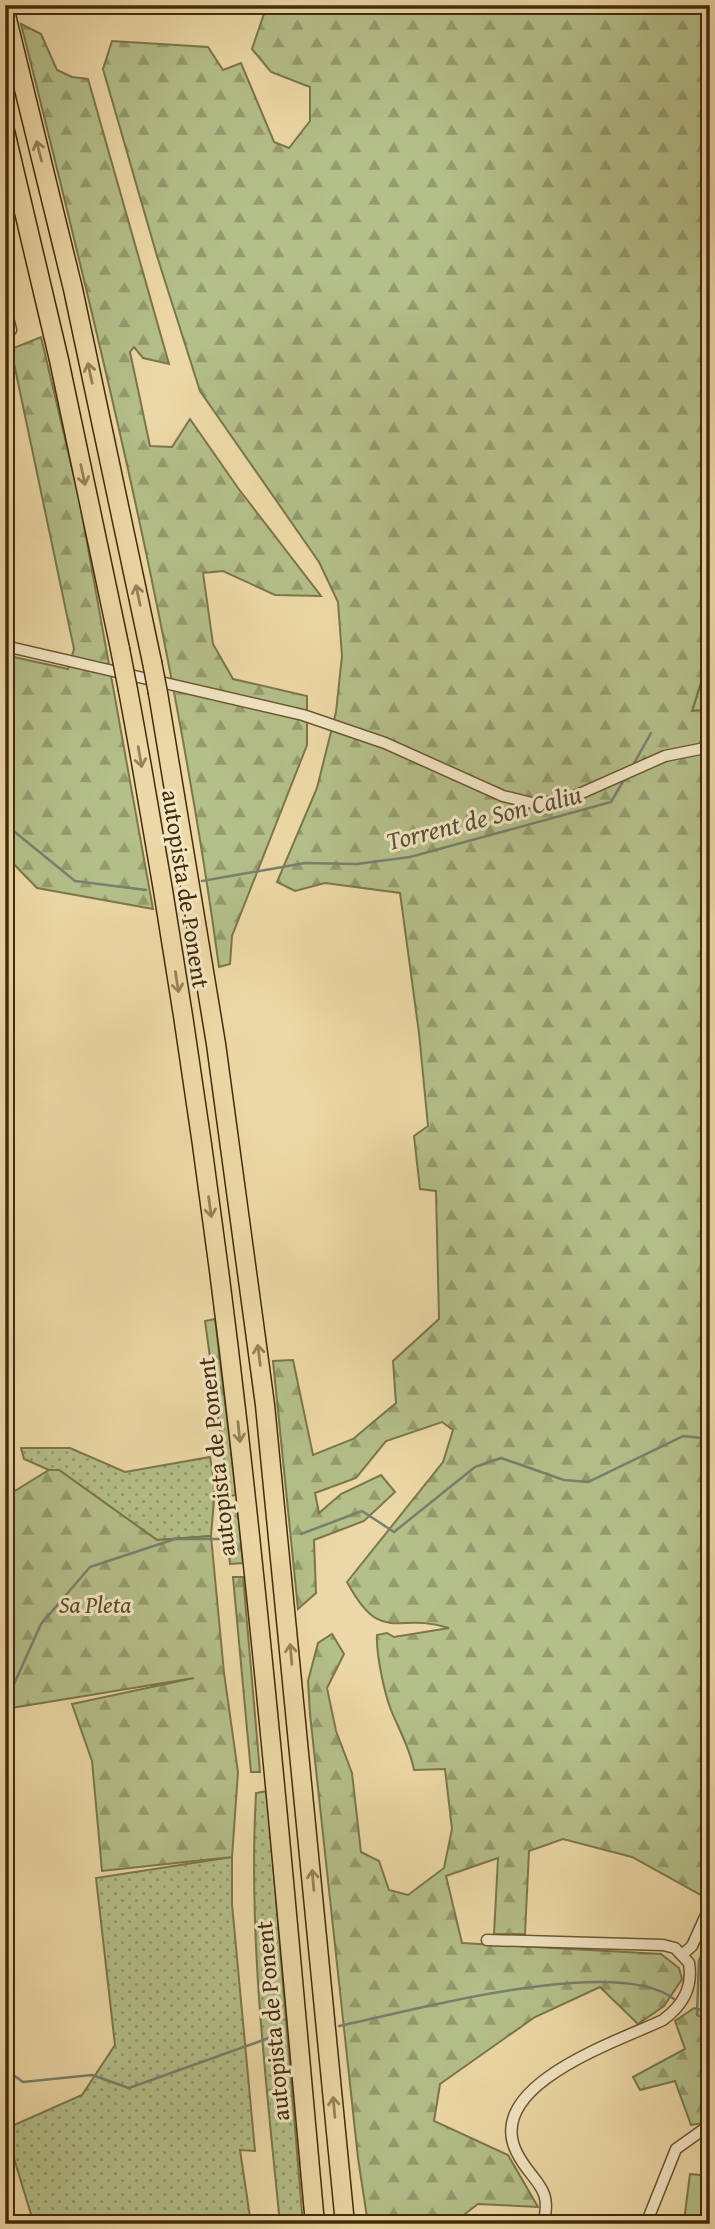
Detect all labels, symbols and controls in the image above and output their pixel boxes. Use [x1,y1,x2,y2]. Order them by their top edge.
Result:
one-way arrow [32,140,45,163]
one-way arrow [83,362,97,385]
one-way arrow [77,463,91,486]
one-way arrow [130,584,144,607]
one-way arrow [133,745,147,768]
water label: Torrent de Son Caliu [382,774,586,860]
street label: autopista de Ponent [153,787,219,991]
one-way arrow [171,970,184,993]
one-way arrow [204,1195,217,1218]
one-way arrow [252,1344,265,1367]
street label: autopista de Ponent [188,1355,244,1559]
one-way arrow [232,1421,245,1443]
park label: Sa Pleta [59,1587,131,1622]
one-way arrow [284,1643,297,1666]
one-way arrow [306,1870,319,1892]
street label: autopista de Ponent [246,1919,298,2122]
one-way arrow [327,2096,340,2119]

